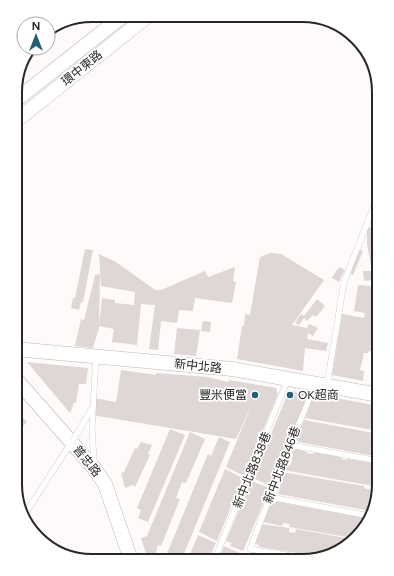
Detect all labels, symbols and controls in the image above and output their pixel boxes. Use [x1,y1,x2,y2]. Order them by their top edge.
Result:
north arrow [16,16,56,56]
text: N [32,20,40,33]
street label: 環中東路 [59,47,105,89]
street label: 新中北路 [173,357,223,375]
place label: 豐米便當 [199,388,247,402]
place label: OK超商 [298,388,339,402]
marker: 豐米便當 [250,390,260,400]
marker: OK超商 [285,390,295,400]
street label: 新中北路846巷 [261,424,303,506]
street label: 新中北路838巷 [230,430,274,510]
street label: 普忠路 [70,443,104,479]

